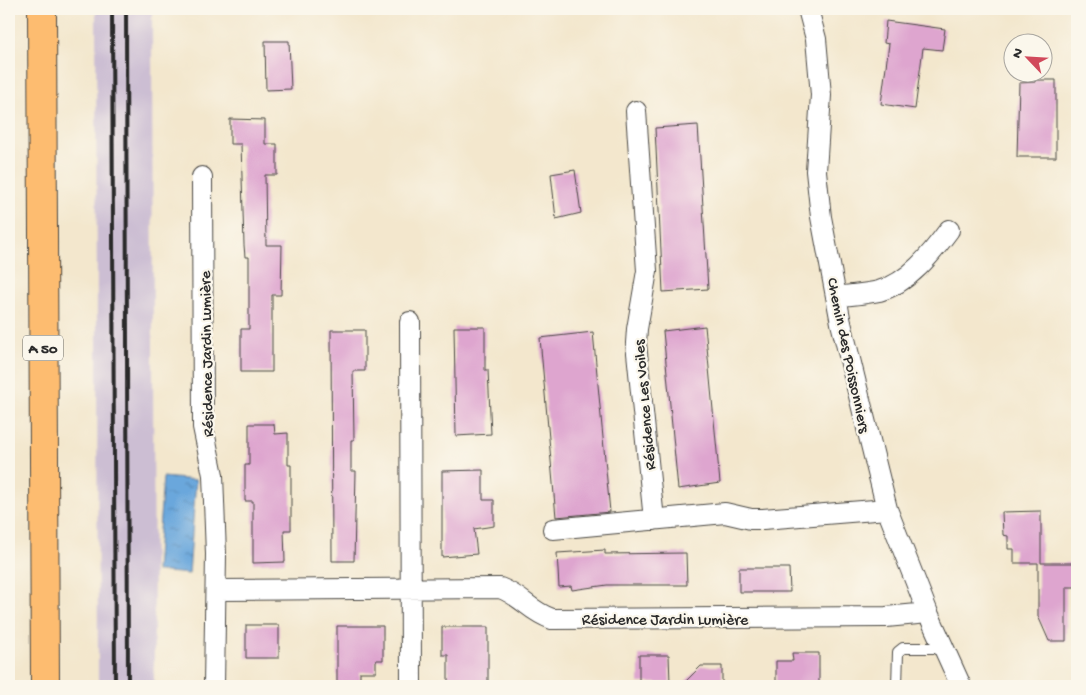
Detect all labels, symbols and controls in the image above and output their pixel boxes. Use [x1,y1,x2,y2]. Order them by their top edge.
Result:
north arrow [1004,32,1054,82]
text: N [1009,46,1028,61]
street label: Résidence Jardin Lumière [198,270,219,437]
street label: Chemin des Poissonniers [821,276,873,436]
road number: A 50 [23,336,63,360]
street label: Résidence Les Voiles [631,338,662,471]
street label: Résidence Jardin Lumière [582,612,749,631]

